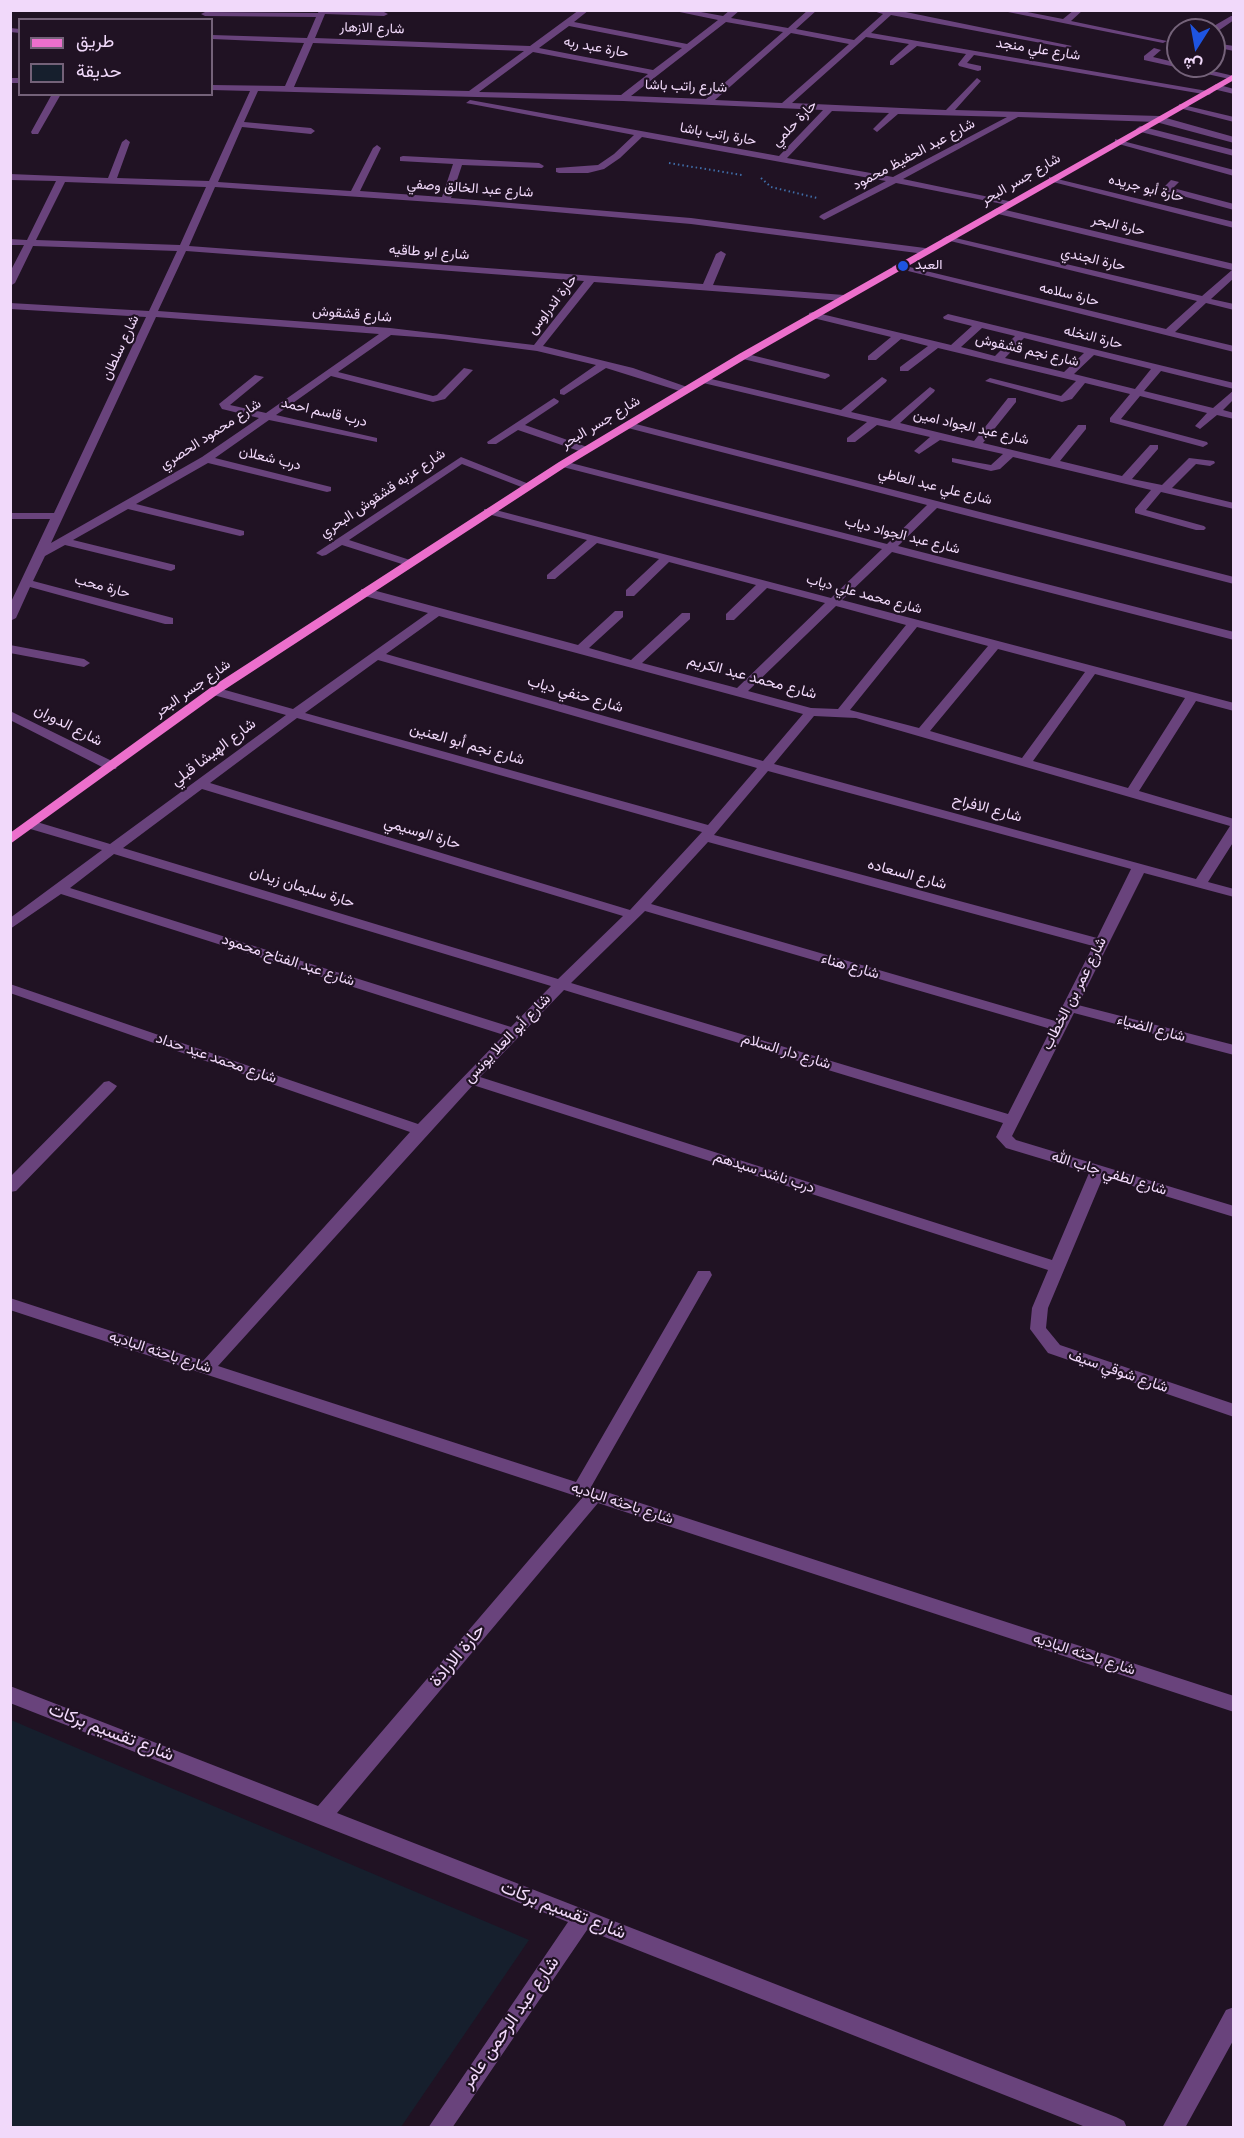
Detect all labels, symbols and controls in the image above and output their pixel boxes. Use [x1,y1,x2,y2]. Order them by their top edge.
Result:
legend [18,18,213,96]
north arrow [1166,18,1226,78]
street label: شارع الازهار [339,19,405,39]
text: طريق [76,29,114,53]
street label: حارة عبد ربه [562,33,630,63]
street label: شارع علي منجد [995,35,1081,65]
text: ش [1181,51,1204,76]
text: حديقة [76,59,122,83]
street label: شارع راتب باشا [645,77,727,97]
street label: حارة حلمي [769,97,821,151]
street label: شارع عبد الحفيظ محمود [850,116,978,194]
street label: حارة راتب باشا [678,120,758,150]
street label: شارع جسر البحر [978,150,1064,210]
street label: حارة أبو جريده [1107,172,1185,206]
street label: شارع عبد الخالق وصفي [406,176,534,202]
street label: حارة البحر [1090,212,1146,240]
street label: شارع ابو طاقيه [388,242,470,264]
street label: حارة الجندي [1059,244,1127,276]
place label: العبد [915,258,943,274]
marker: العبد [896,259,910,273]
street label: حارة اندراوس [524,272,582,338]
street label: حارة سلامه [1037,279,1101,311]
street label: شارع قشقوش [312,303,392,327]
street label: شارع سلطان [99,313,143,383]
street label: حارة النخله [1062,323,1124,353]
street label: شارع نجم قشقوش [974,331,1080,371]
street label: شارع جسر البحر [559,393,643,453]
street label: درب قاسم احمد [279,395,369,431]
street label: شارع محمود الحصري [157,396,265,474]
street label: شارع عبد الجواد امين [912,407,1030,449]
street label: درب شعلان [237,443,303,475]
street label: شارع عزبه قشقوش البحري [317,446,449,542]
street label: شارع علي عبد العاطي [876,465,994,509]
street label: شارع عبد الجواد دياب [842,514,962,558]
street label: شارع محمد علي دياب [804,571,924,619]
street label: حارة محب [72,572,132,602]
street label: شارع محمد عبد الكريم [685,652,819,704]
street label: شارع جسر البحر [152,657,234,721]
street label: شارع حنفي دياب [525,673,625,717]
street label: شارع الدوران [31,701,105,751]
street label: شارع الهيشا قبلي [168,715,260,791]
street label: شارع نجم أبو العنين [408,720,526,770]
street label: شارع الافراح [950,791,1024,827]
street label: حارة الوسيمي [382,814,462,854]
street label: شارع السعاده [865,856,949,894]
street label: حارة سليمان زيدان [247,863,357,913]
street label: شارع عبد الفتاح محمود [219,931,357,991]
street label: شارع عمر بن الخطاب [1039,935,1111,1053]
street label: شارع هناء [819,950,881,984]
street label: شارع أبو العلا يونس [461,991,555,1087]
street label: شارع الضياء [1115,1011,1187,1047]
street label: شارع محمد عيد حداد [153,1030,279,1088]
street label: شارع دار السلام [739,1030,833,1074]
street label: درب ناشد سيدهم [711,1148,817,1198]
street label: شارع لطفي جاب الله [1049,1148,1169,1200]
street label: شارع باحثه الباديه [107,1328,213,1378]
street label: شارع شوقي سيف [1066,1347,1170,1397]
street label: شارع باحثه الباديه [569,1479,675,1529]
street label: حارة الارادة [426,1620,490,1692]
street label: شارع باحثه الباديه [1031,1630,1137,1680]
street label: شارع تقسيم بركات [45,1699,177,1767]
street label: شارع تقسيم بركات [497,1877,629,1945]
street label: شارع عبد الرحمن عامر [457,1953,565,2093]

